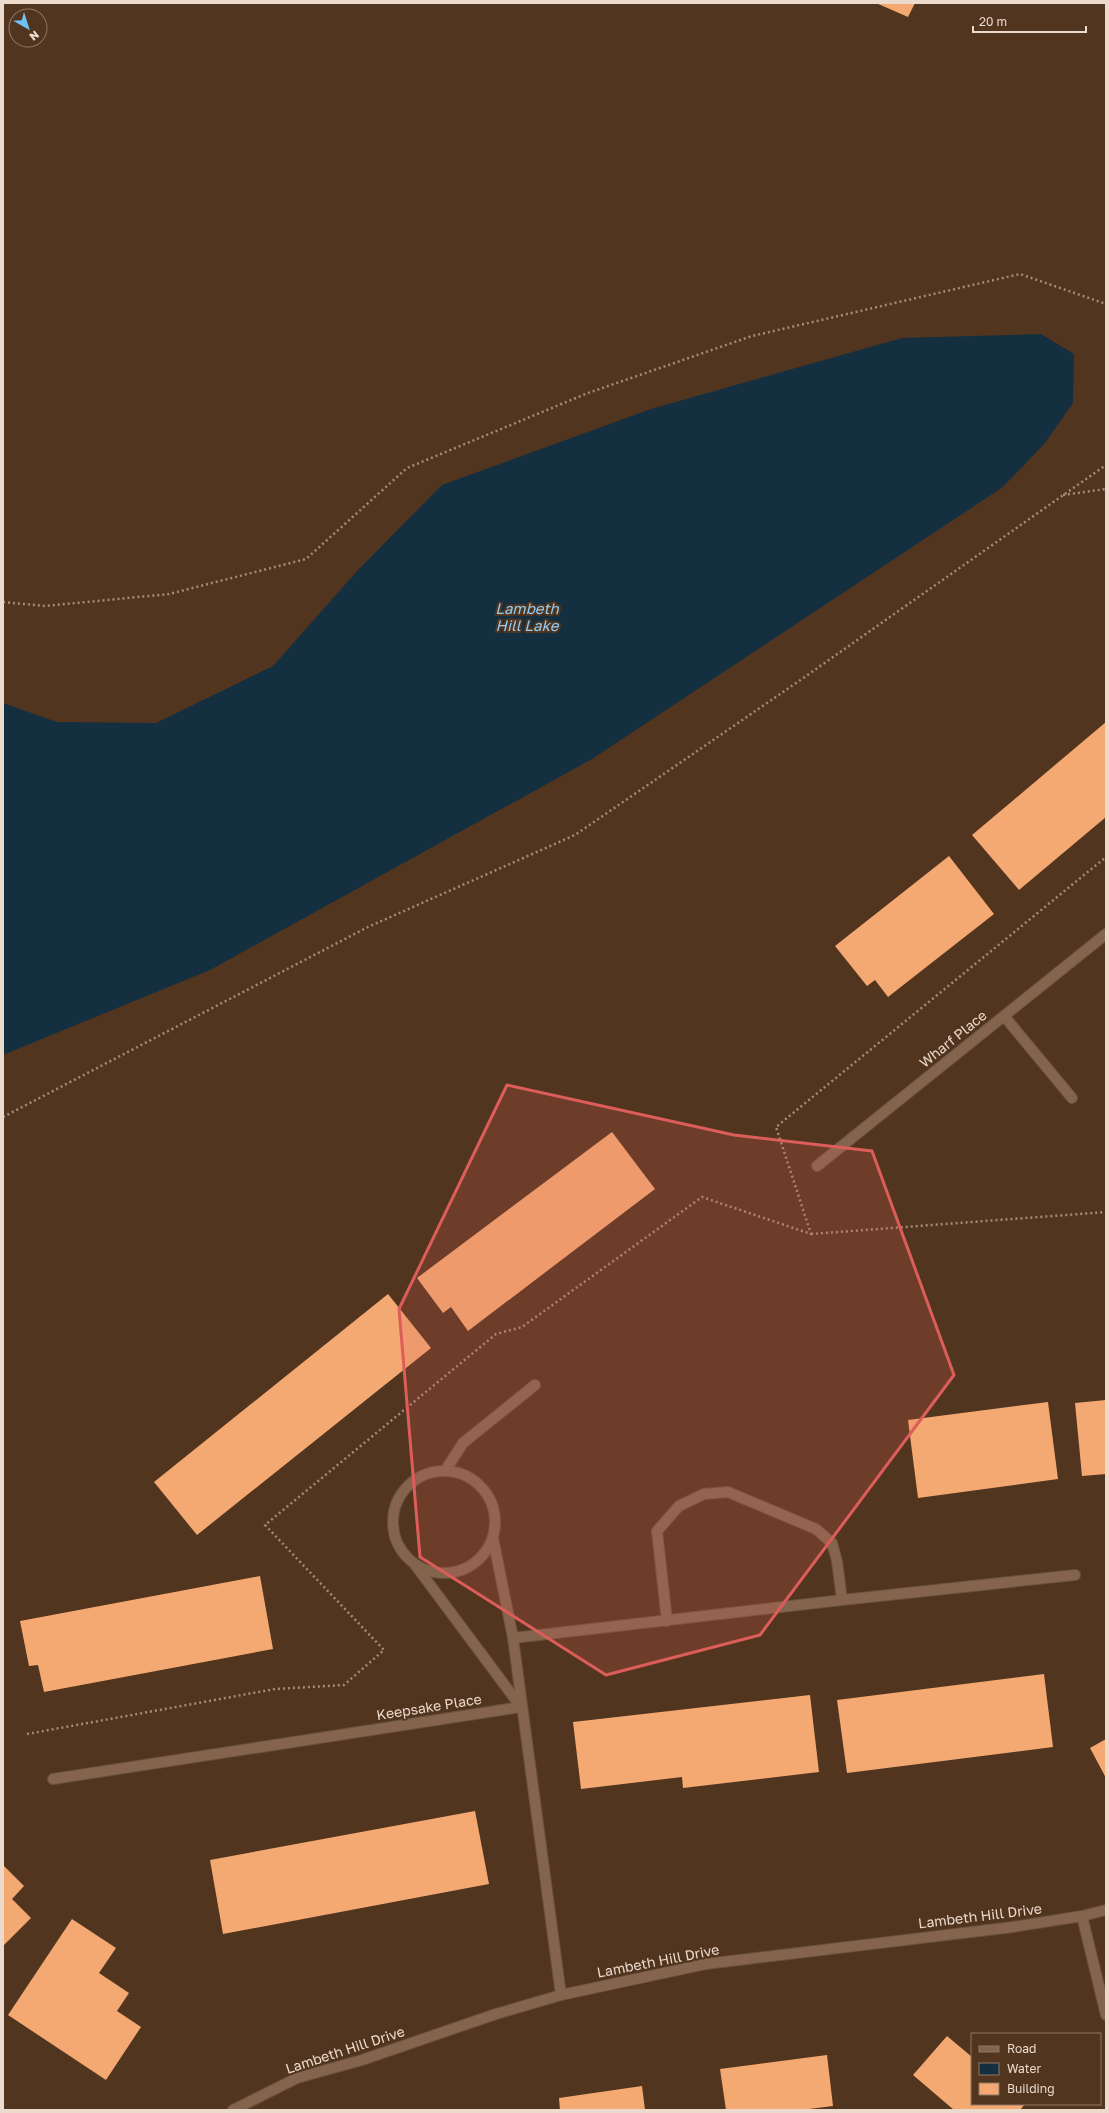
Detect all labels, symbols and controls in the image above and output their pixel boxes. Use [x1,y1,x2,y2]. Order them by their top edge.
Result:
north arrow [8,8,48,48]
scale bar [973,8,1086,34]
text: 20 m [979,14,1007,29]
text: N [27,28,42,44]
water label: Lambeth Hill Lake [495,599,560,634]
street label: Wharf Place [916,1006,990,1071]
street label: Keepsake Place [375,1690,483,1723]
street label: Lambeth Hill Drive [917,1899,1043,1932]
street label: Lambeth Hill Drive [595,1940,721,1981]
street label: Lambeth Hill Drive [283,2022,407,2077]
legend [971,2033,1101,2105]
text: Road [1007,2041,1036,2056]
text: Water [1007,2061,1041,2076]
text: Building [1007,2081,1055,2096]

